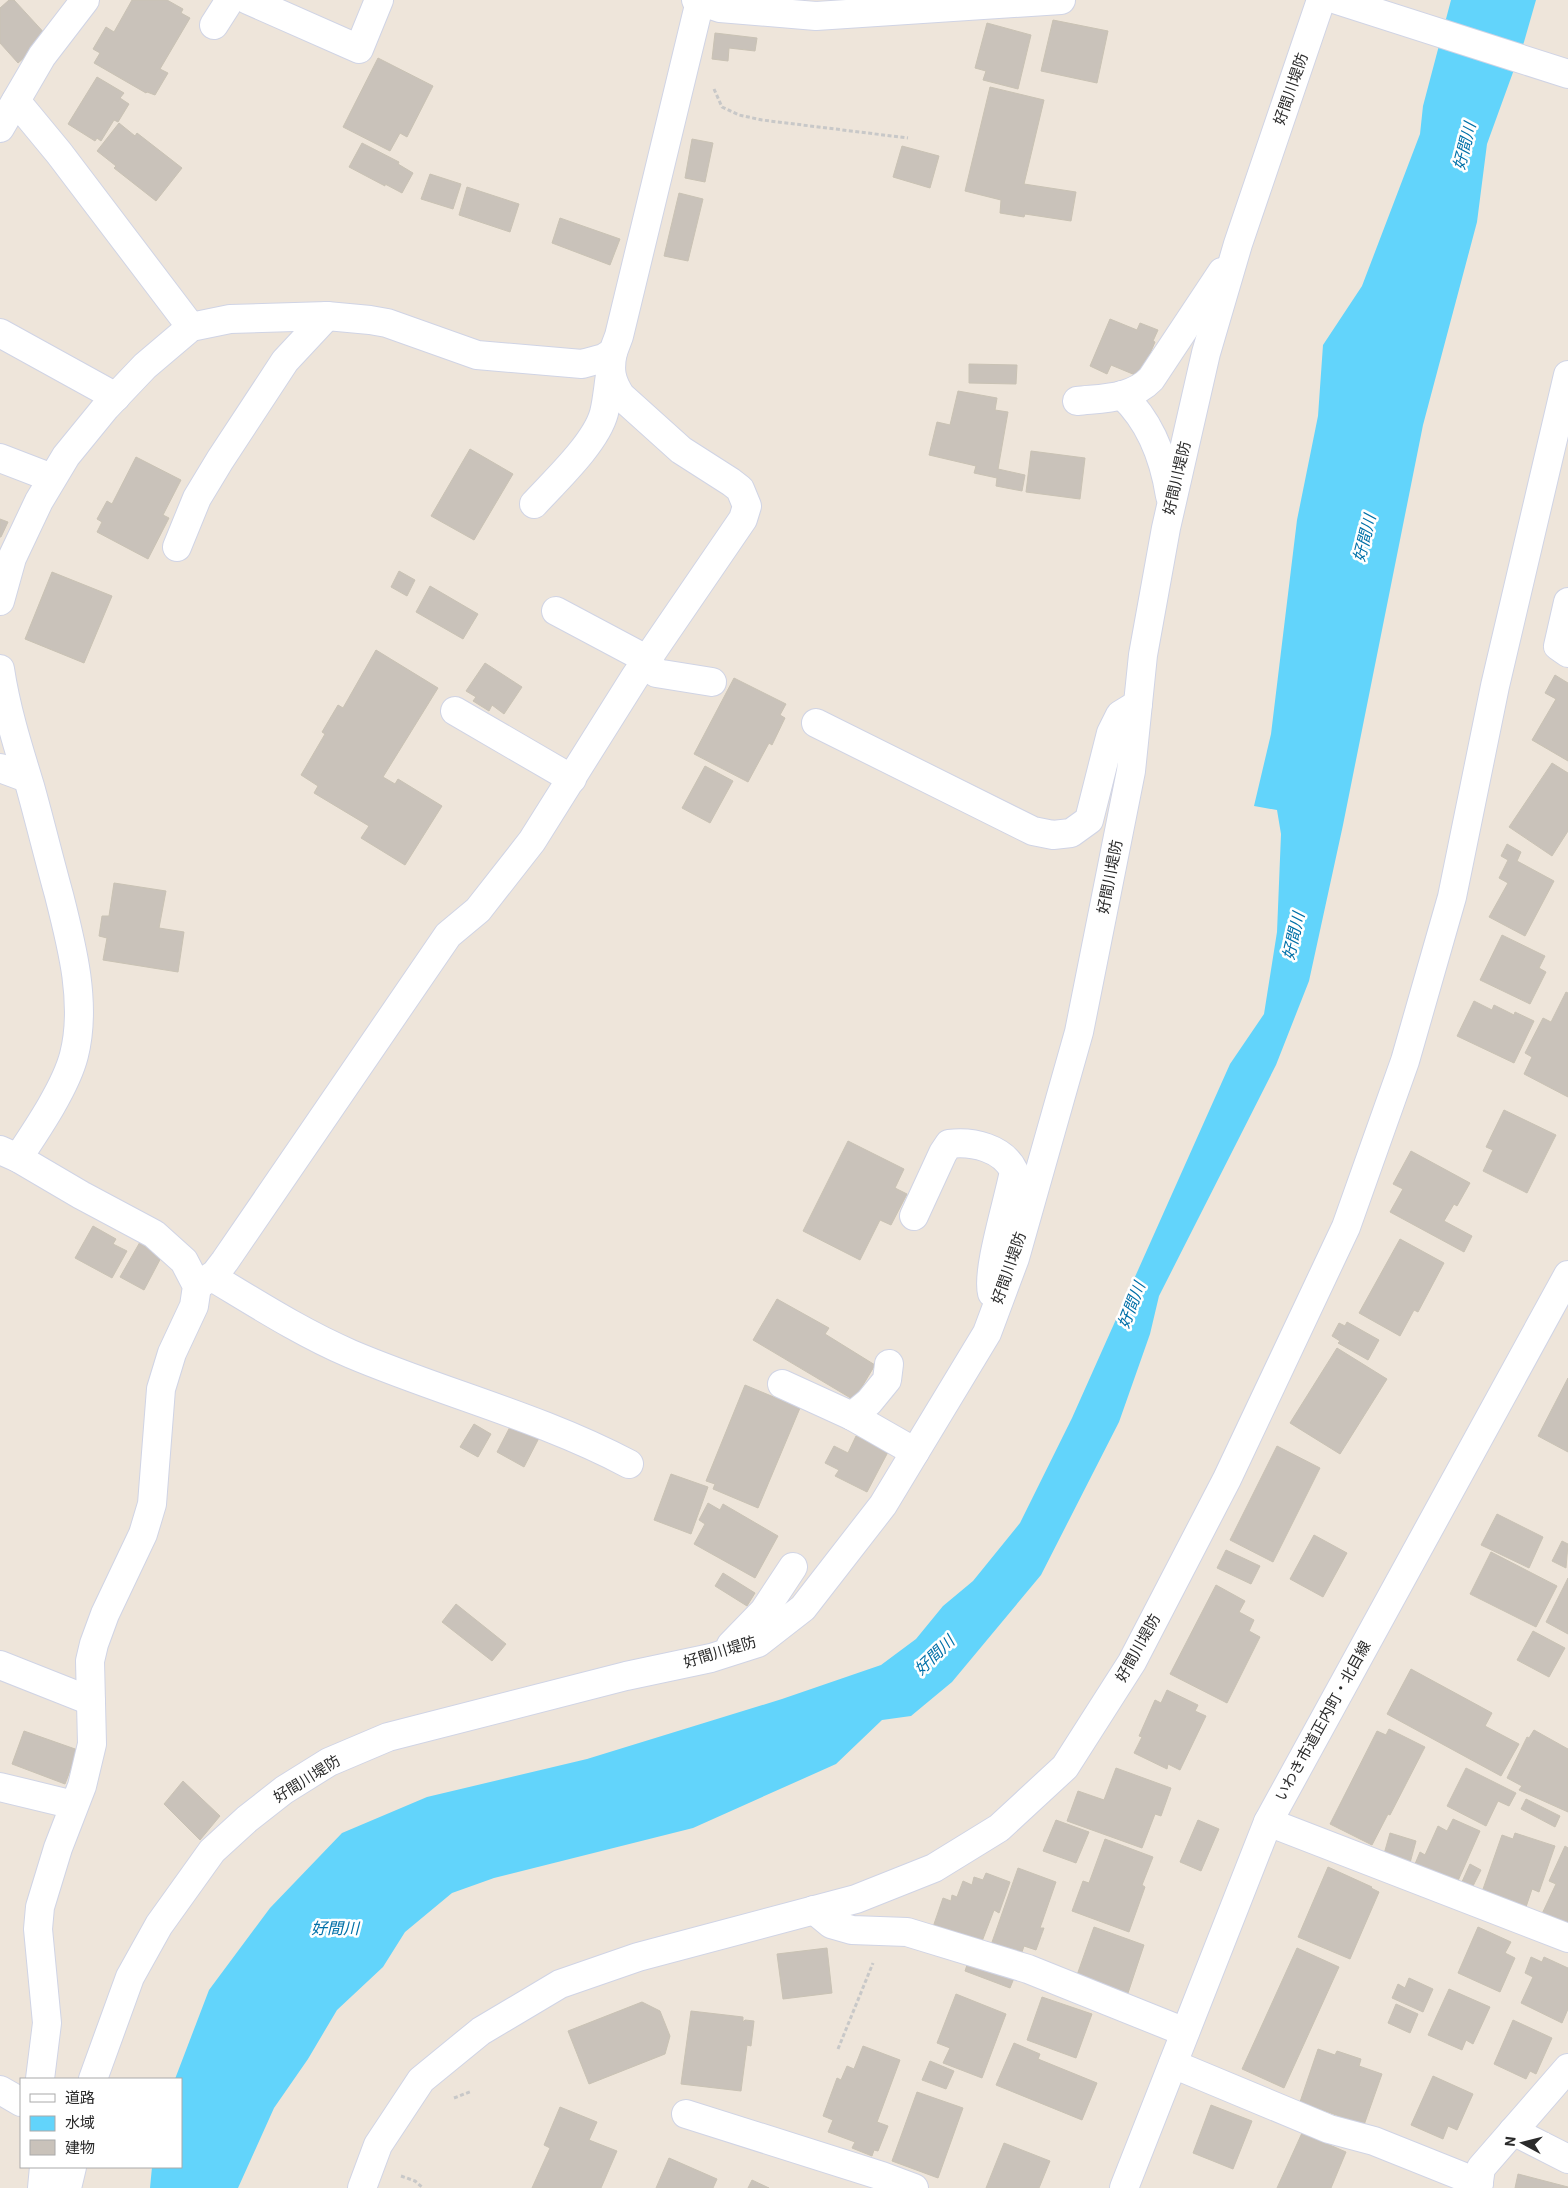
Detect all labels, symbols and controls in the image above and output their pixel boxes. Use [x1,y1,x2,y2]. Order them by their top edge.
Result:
street label: 好間川堤防 [1270,51,1312,127]
water label: 好間川 [1449,119,1480,172]
street label: 好間川堤防 [1160,439,1194,517]
water label: 好間川 [1349,511,1380,564]
street label: 好間川堤防 [1094,838,1126,916]
water label: 好間川 [1279,909,1309,962]
street label: 好間川堤防 [988,1230,1030,1306]
water label: 好間川 [1114,1278,1150,1331]
street label: 好間川堤防 [1112,1611,1164,1685]
water label: 好間川 [910,1630,960,1679]
street label: 好間川堤防 [681,1632,759,1672]
street label: いわき市道正内町・北目線 [1271,1638,1375,1804]
street label: 好間川堤防 [270,1751,344,1807]
water label: 好間川 [311,1919,361,1938]
legend [20,2078,182,2168]
text: 道路 [65,2089,95,2107]
text: 水域 [65,2114,95,2132]
north arrow [1498,2118,1548,2168]
text: N [1502,2136,1519,2147]
text: 建物 [65,2139,95,2157]

